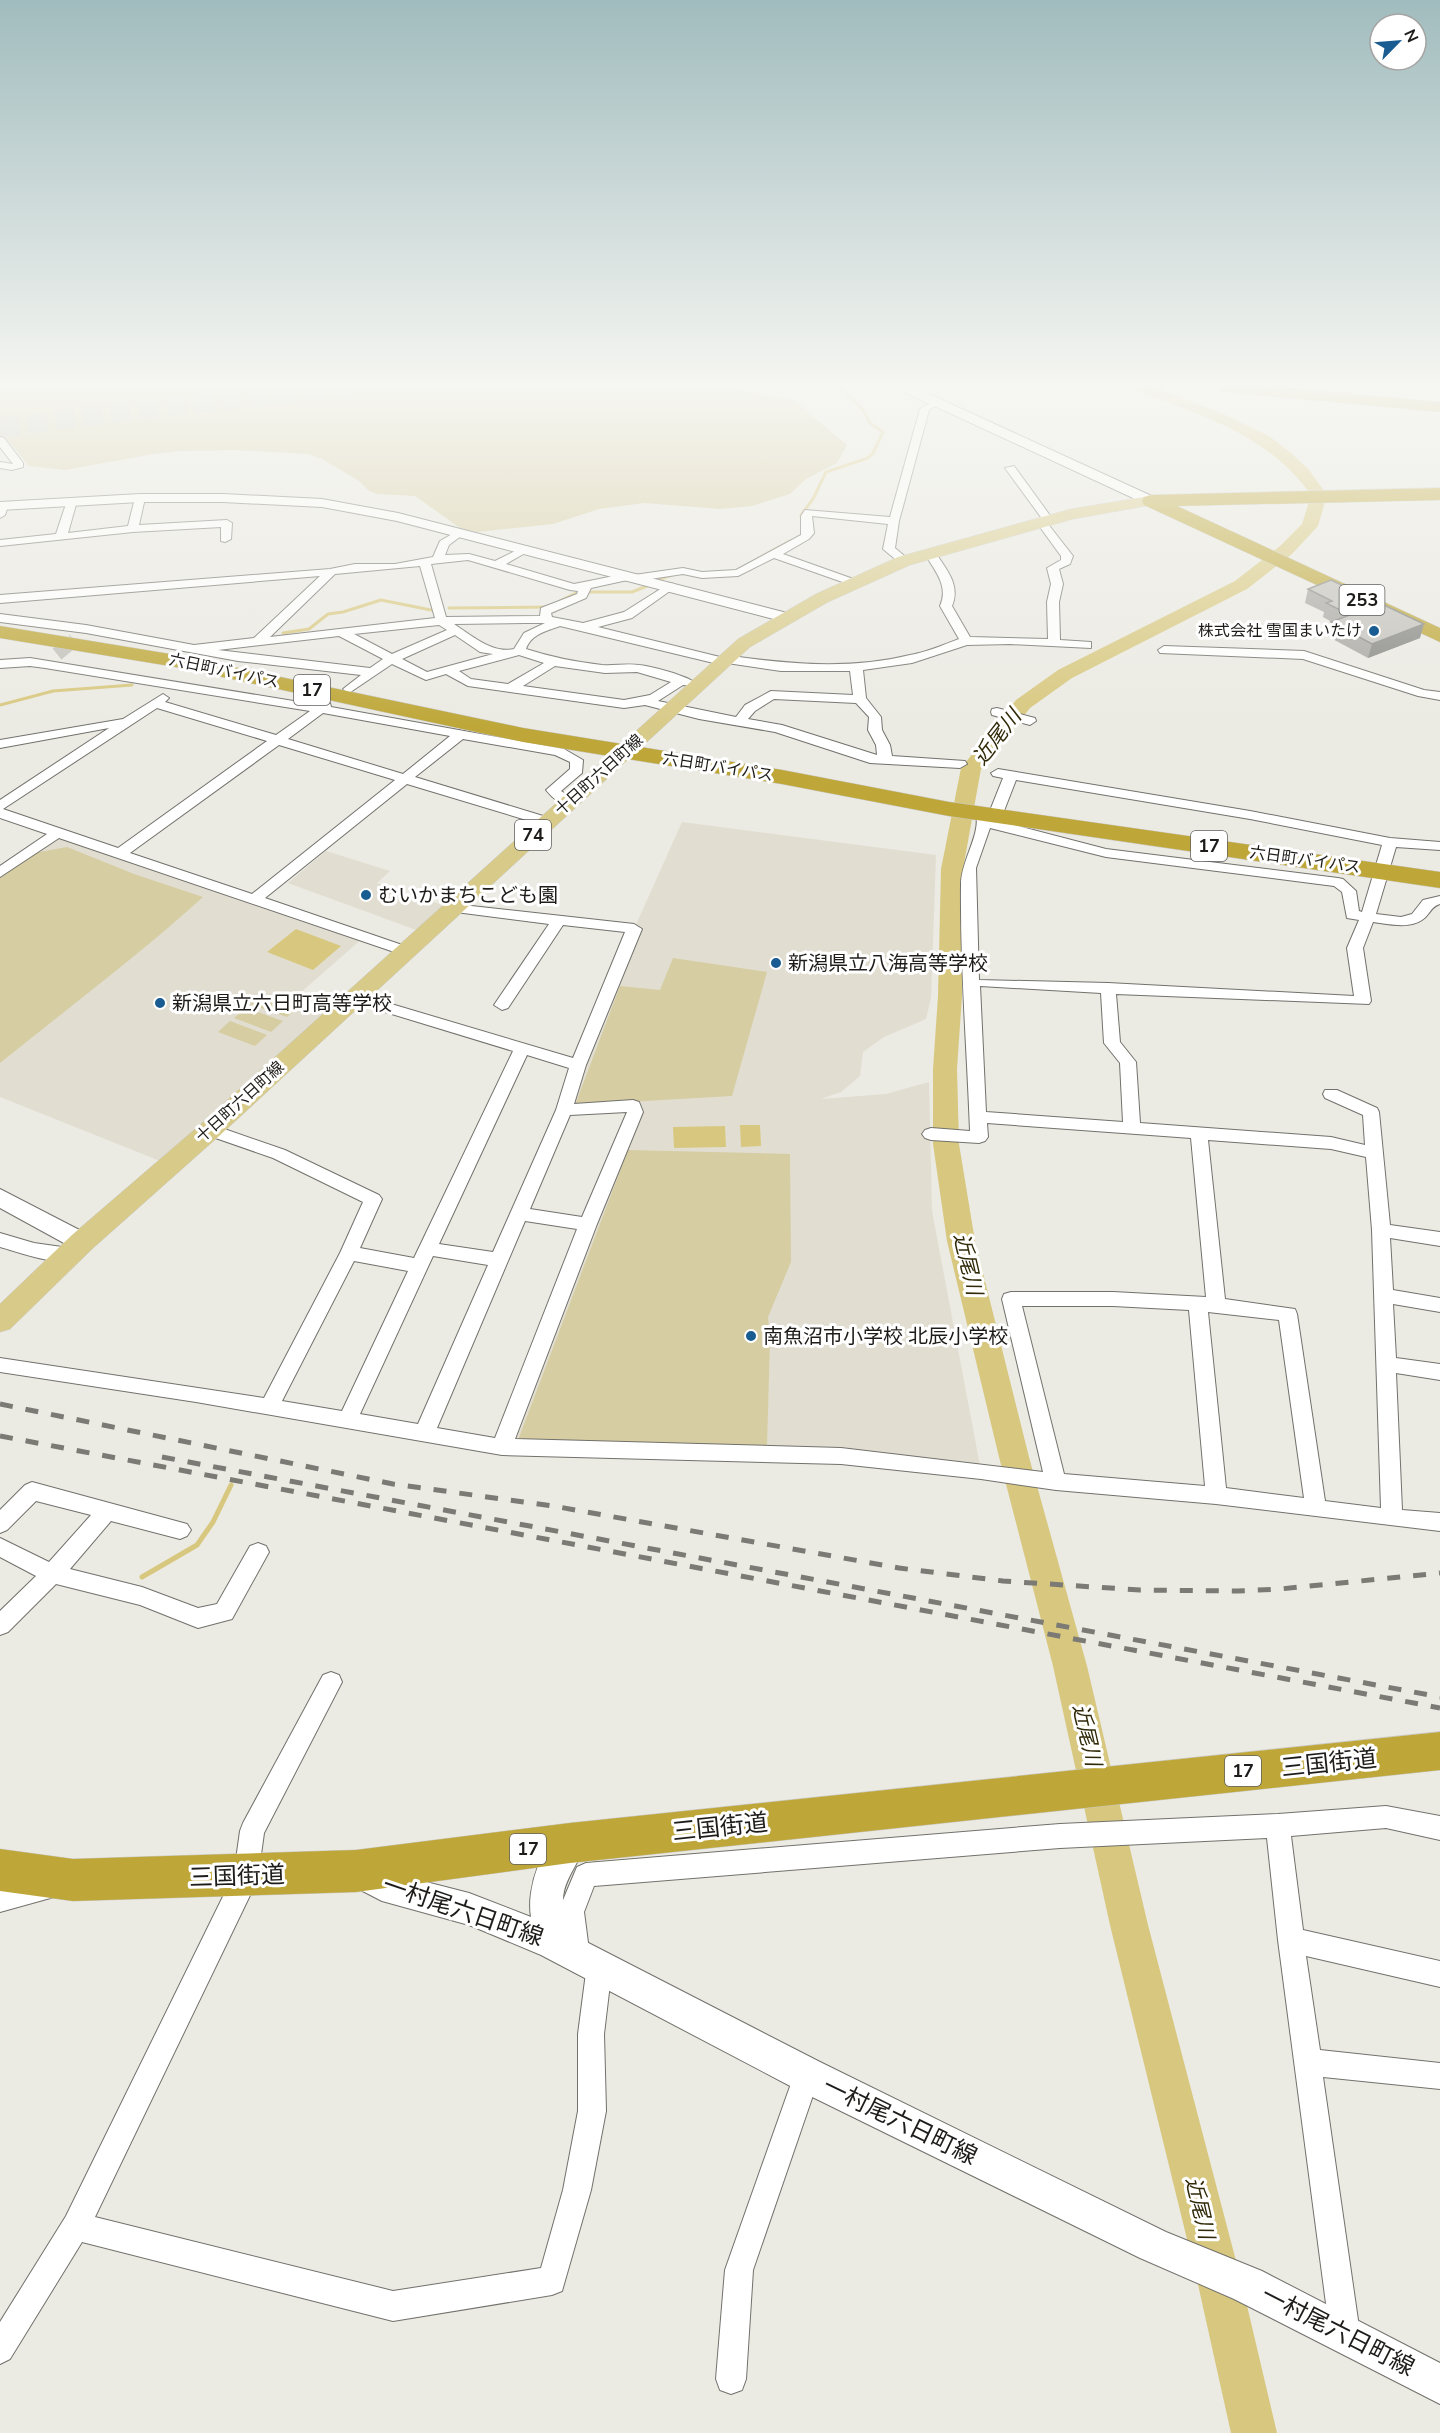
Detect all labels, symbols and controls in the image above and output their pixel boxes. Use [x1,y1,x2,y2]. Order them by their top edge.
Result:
north arrow [1368,12,1428,72]
text: N [1398,26,1423,46]
road number: 253 [1340,585,1384,615]
place label: 株式会社 雪国まいたけ [1198,620,1362,642]
marker: 株式会社 雪国まいたけ [1367,624,1381,638]
street label: 六日町バイパス [167,649,281,693]
road number: 17 [294,675,330,705]
water label: 近尾川 [967,702,1029,770]
street label: 十日町六日町線 [550,729,648,821]
street label: 六日町バイパス [661,747,775,787]
road number: 74 [515,820,551,850]
road number: 17 [1191,831,1227,861]
street label: 六日町バイパス [1248,841,1362,879]
place label: むいかまちこども園 [378,882,558,909]
marker: むいかまちこども園 [359,888,373,902]
place label: 新潟県立八海高等学校 [788,950,988,977]
marker: 新潟県立八海高等学校 [769,956,783,970]
place label: 新潟県立六日町高等学校 [172,990,392,1017]
marker: 新潟県立六日町高等学校 [153,996,167,1010]
street label: 十日町六日町線 [191,1056,289,1148]
water label: 近尾川 [947,1230,989,1300]
place label: 南魚沼市小学校 北辰小学校 [763,1323,1008,1350]
marker: 南魚沼市小学校 北辰小学校 [744,1329,758,1343]
water label: 近尾川 [1066,1701,1108,1771]
street label: 三国街道 [1280,1742,1378,1784]
road number: 17 [1225,1756,1261,1786]
street label: 三国街道 [671,1806,769,1848]
road number: 17 [510,1834,546,1864]
street label: 三国街道 [188,1858,286,1894]
street label: 一村尾六日町線 [378,1869,548,1953]
street label: 一村尾六日町線 [817,2070,983,2172]
water label: 近尾川 [1179,2174,1221,2244]
street label: 一村尾六日町線 [1256,2279,1420,2383]

